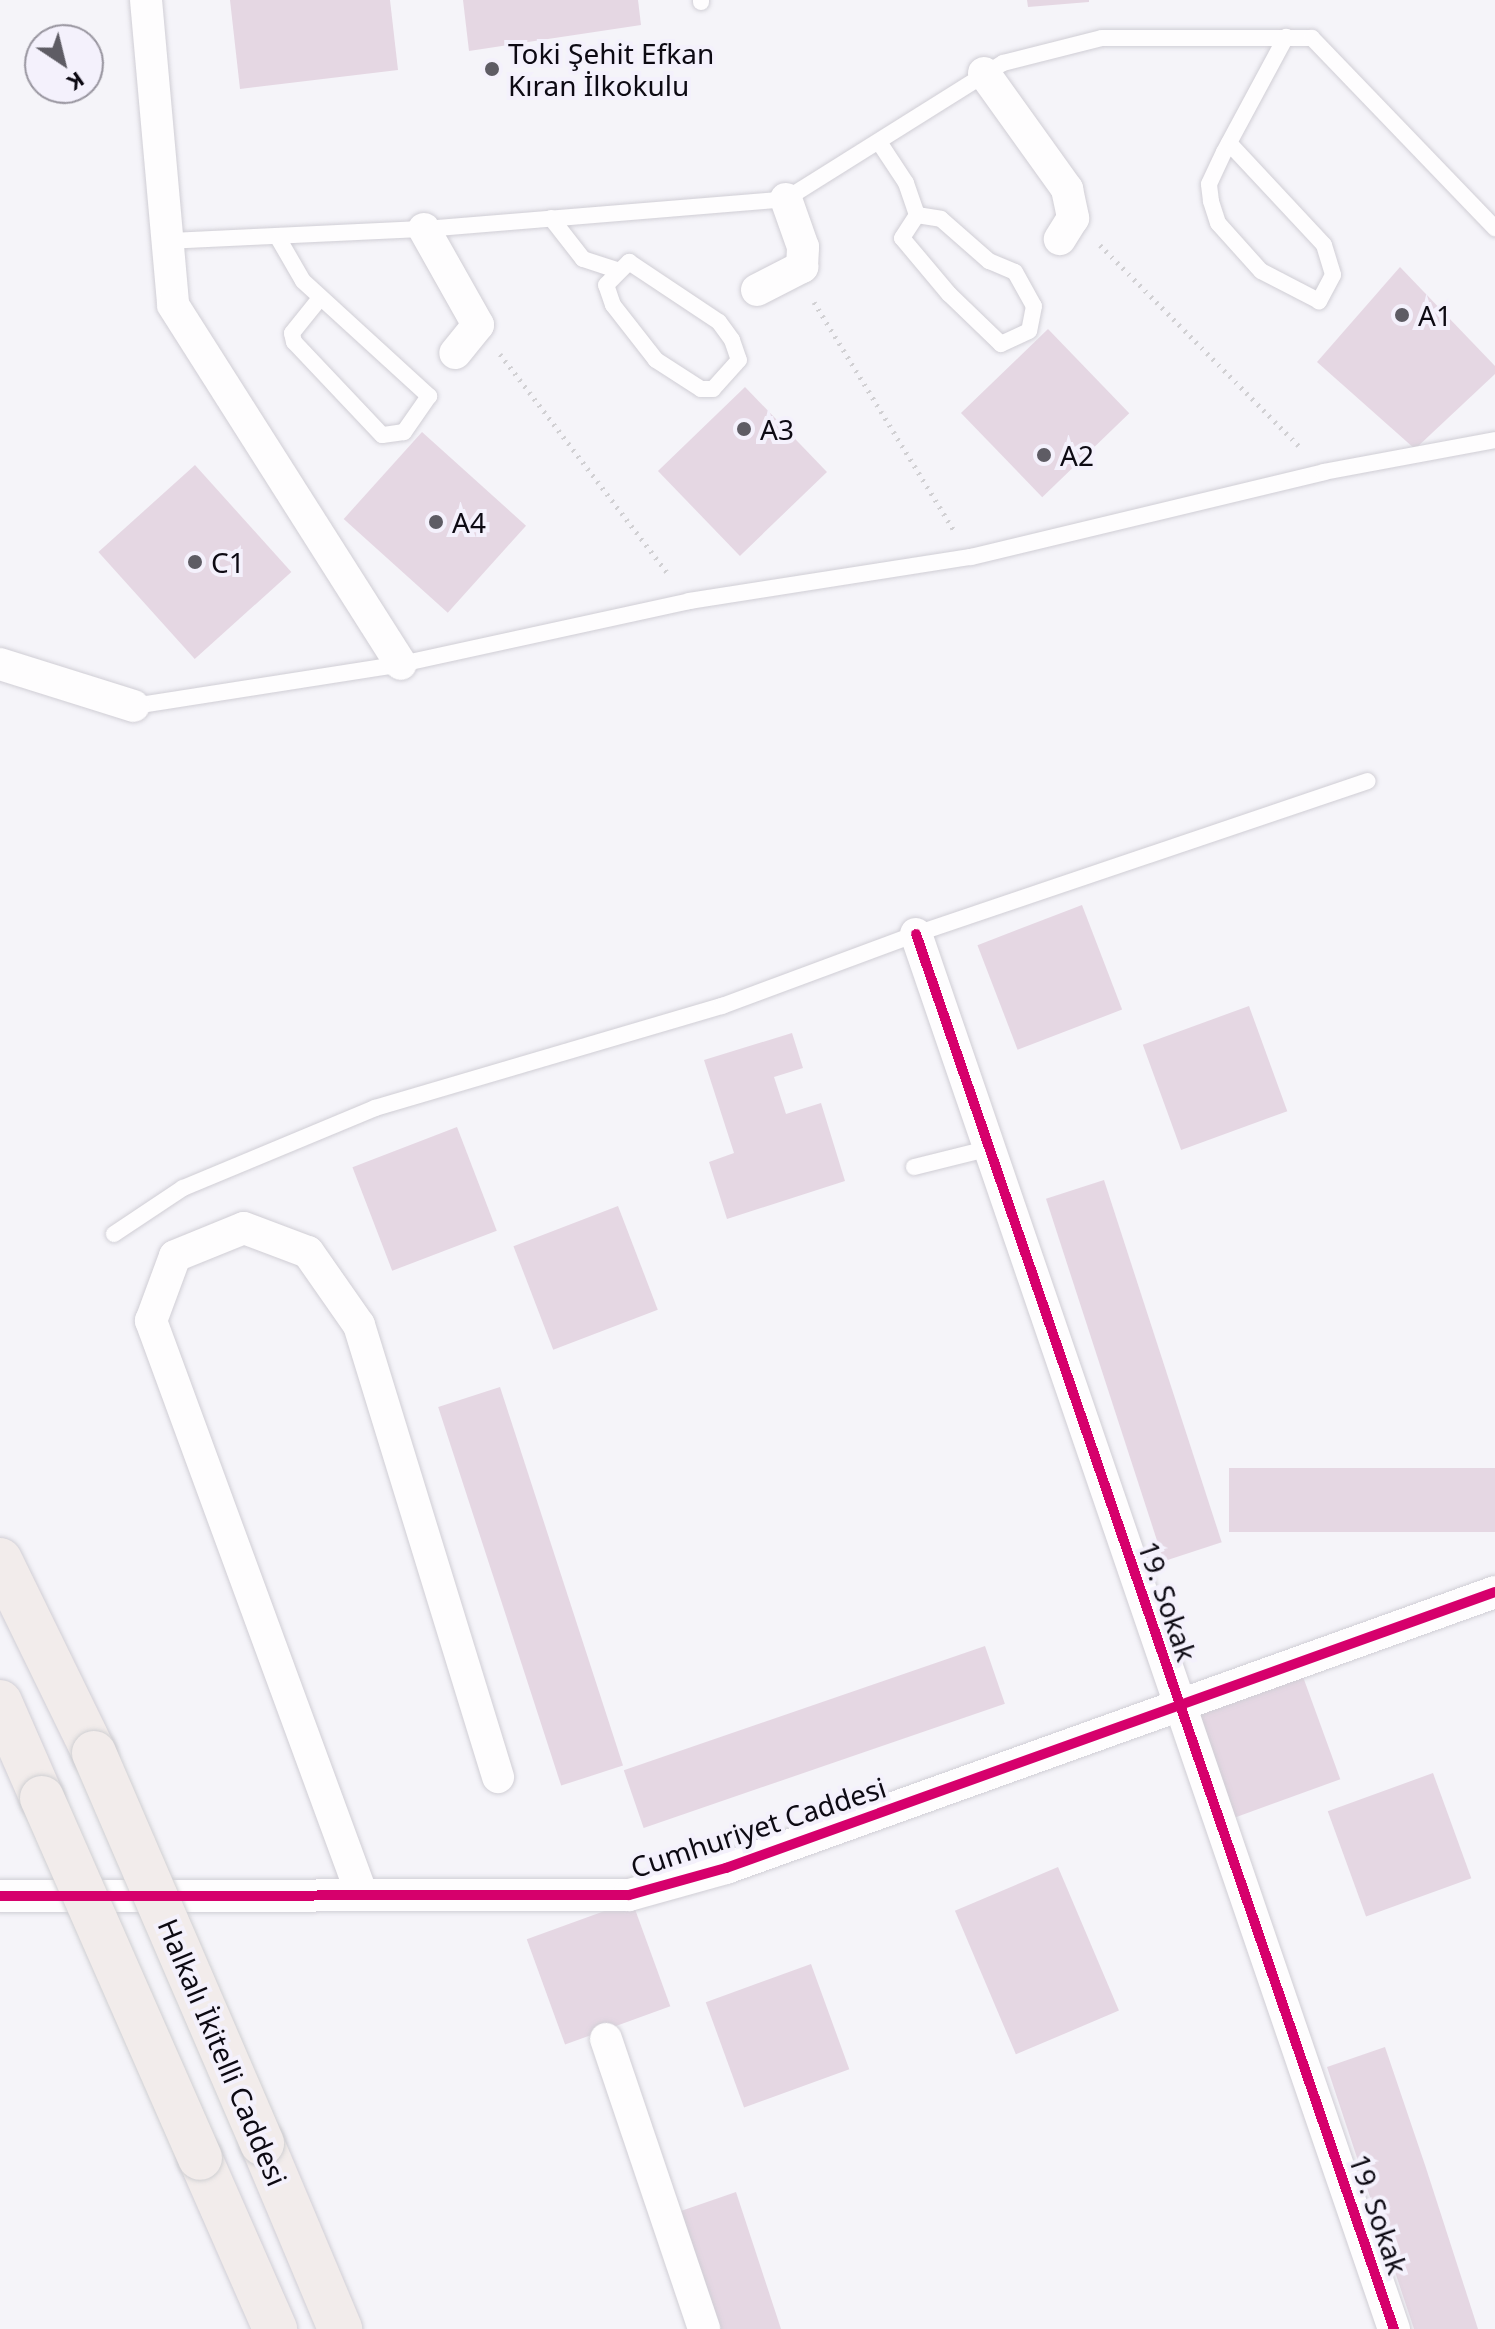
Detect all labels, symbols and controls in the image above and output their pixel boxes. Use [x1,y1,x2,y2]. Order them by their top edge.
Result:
north arrow [24,24,104,104]
place label: Toki Şehit Efkan Kıran İlkokulu [508,36,714,102]
marker: Toki Şehit Efkan Kıran İlkokulu [483,60,501,78]
text: K [62,66,91,98]
place label: A1 [1418,298,1452,332]
marker: A1 [1393,306,1411,324]
place label: A3 [760,412,794,446]
marker: A3 [735,420,753,438]
place label: A2 [1060,438,1094,472]
marker: A2 [1035,446,1053,464]
place label: A4 [452,505,486,539]
marker: A4 [427,513,445,531]
place label: C1 [211,545,245,579]
marker: C1 [186,553,204,571]
street label: 19. Sokak [1132,1537,1204,1665]
street label: Cumhuriyet Caddesi [626,1770,890,1884]
street label: Halkalı İkitelli Caddesi [151,1913,295,2191]
street label: 19. Sokak [1343,2150,1415,2278]

